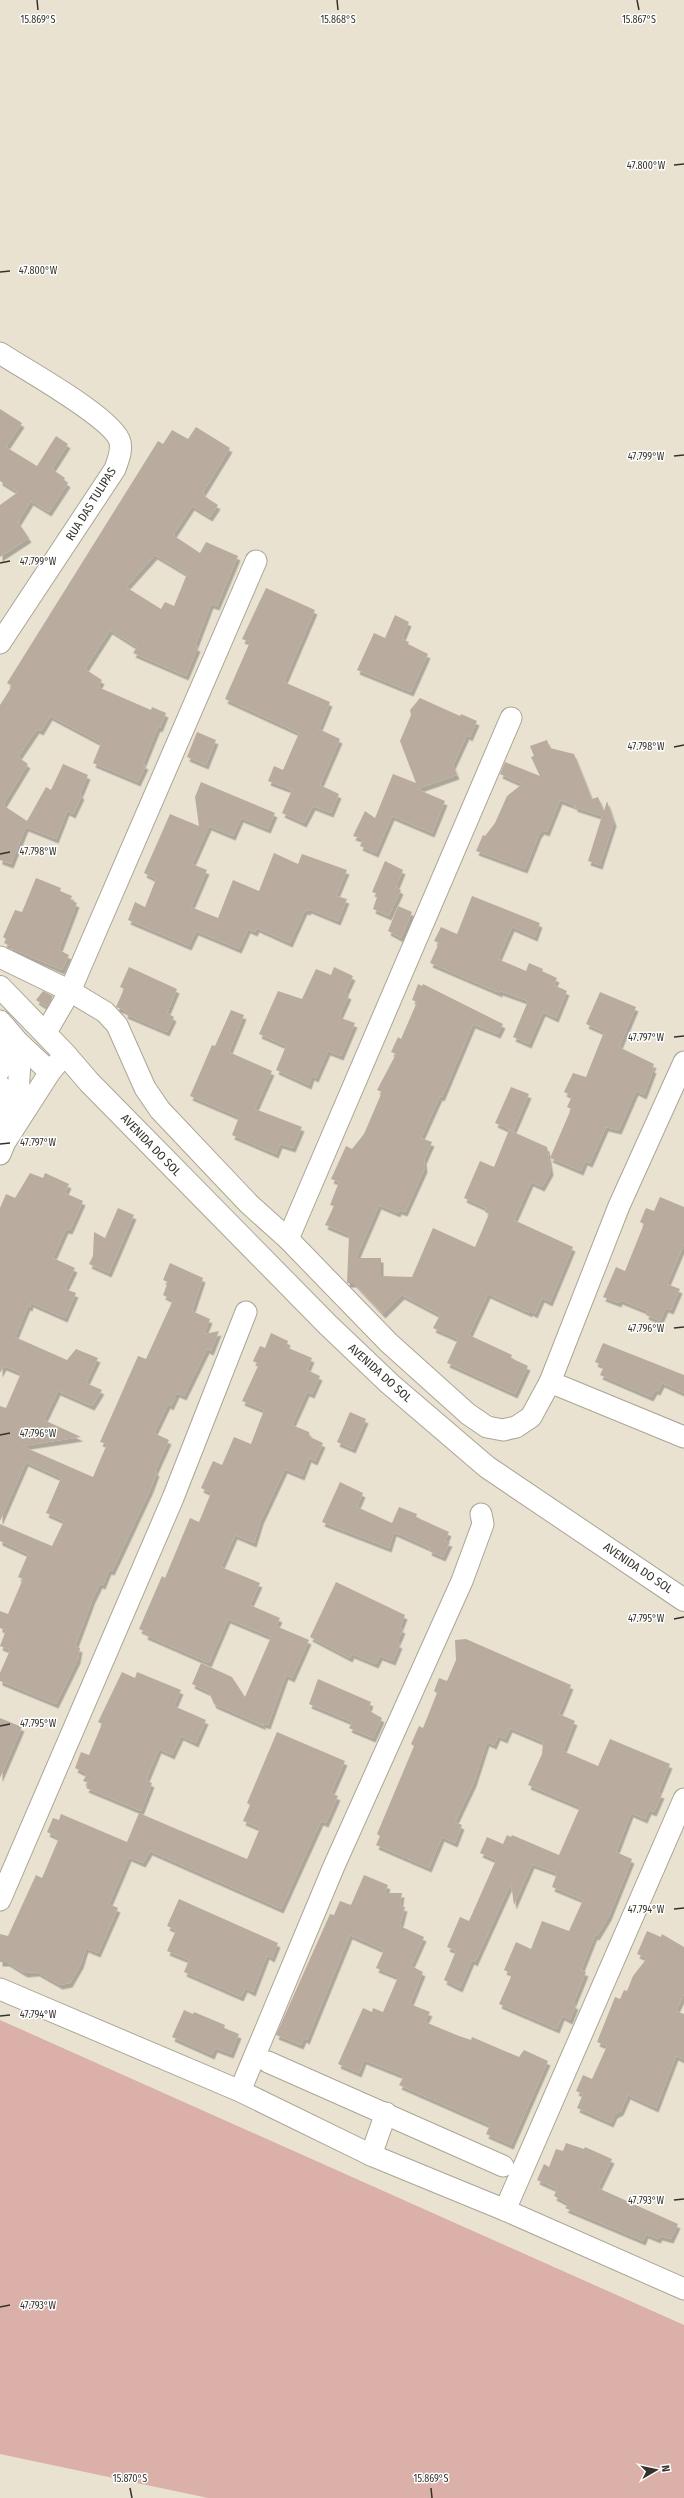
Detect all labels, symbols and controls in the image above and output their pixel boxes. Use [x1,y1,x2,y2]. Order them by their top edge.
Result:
text: 15.869°S [21,14,56,26]
text: 15.868°S [320,14,356,26]
text: 15.867°S [622,14,656,26]
text: 47.800°W [627,160,666,172]
text: 47.800°W [19,265,58,277]
text: 47.799°W [628,451,665,463]
street label: RUA DAS TULIPAS [63,465,119,543]
text: 47.799°W [20,556,57,568]
text: 47.798°W [628,741,665,753]
text: 47.798°W [20,846,57,858]
text: 47.797°W [628,1032,664,1044]
street label: AVENIDA DO SOL [118,1111,184,1179]
text: 47.797°W [20,1137,56,1149]
text: 47.796°W [628,1323,665,1335]
street label: AVENIDA DO SOL [345,1341,415,1406]
text: 47.796°W [20,1428,57,1440]
street label: AVENIDA DO SOL [601,1540,676,1597]
text: 47.795°W [628,1613,665,1625]
text: 47.795°W [20,1718,57,1730]
text: 47.794°W [628,1904,665,1916]
text: 47.794°W [20,2009,57,2021]
text: 47.793°W [628,2195,665,2207]
text: 47.793°W [20,2300,57,2312]
north arrow [636,2450,676,2490]
text: N [658,2464,672,2473]
text: 15.870°S [113,2473,147,2485]
text: 15.869°S [414,2473,449,2485]

